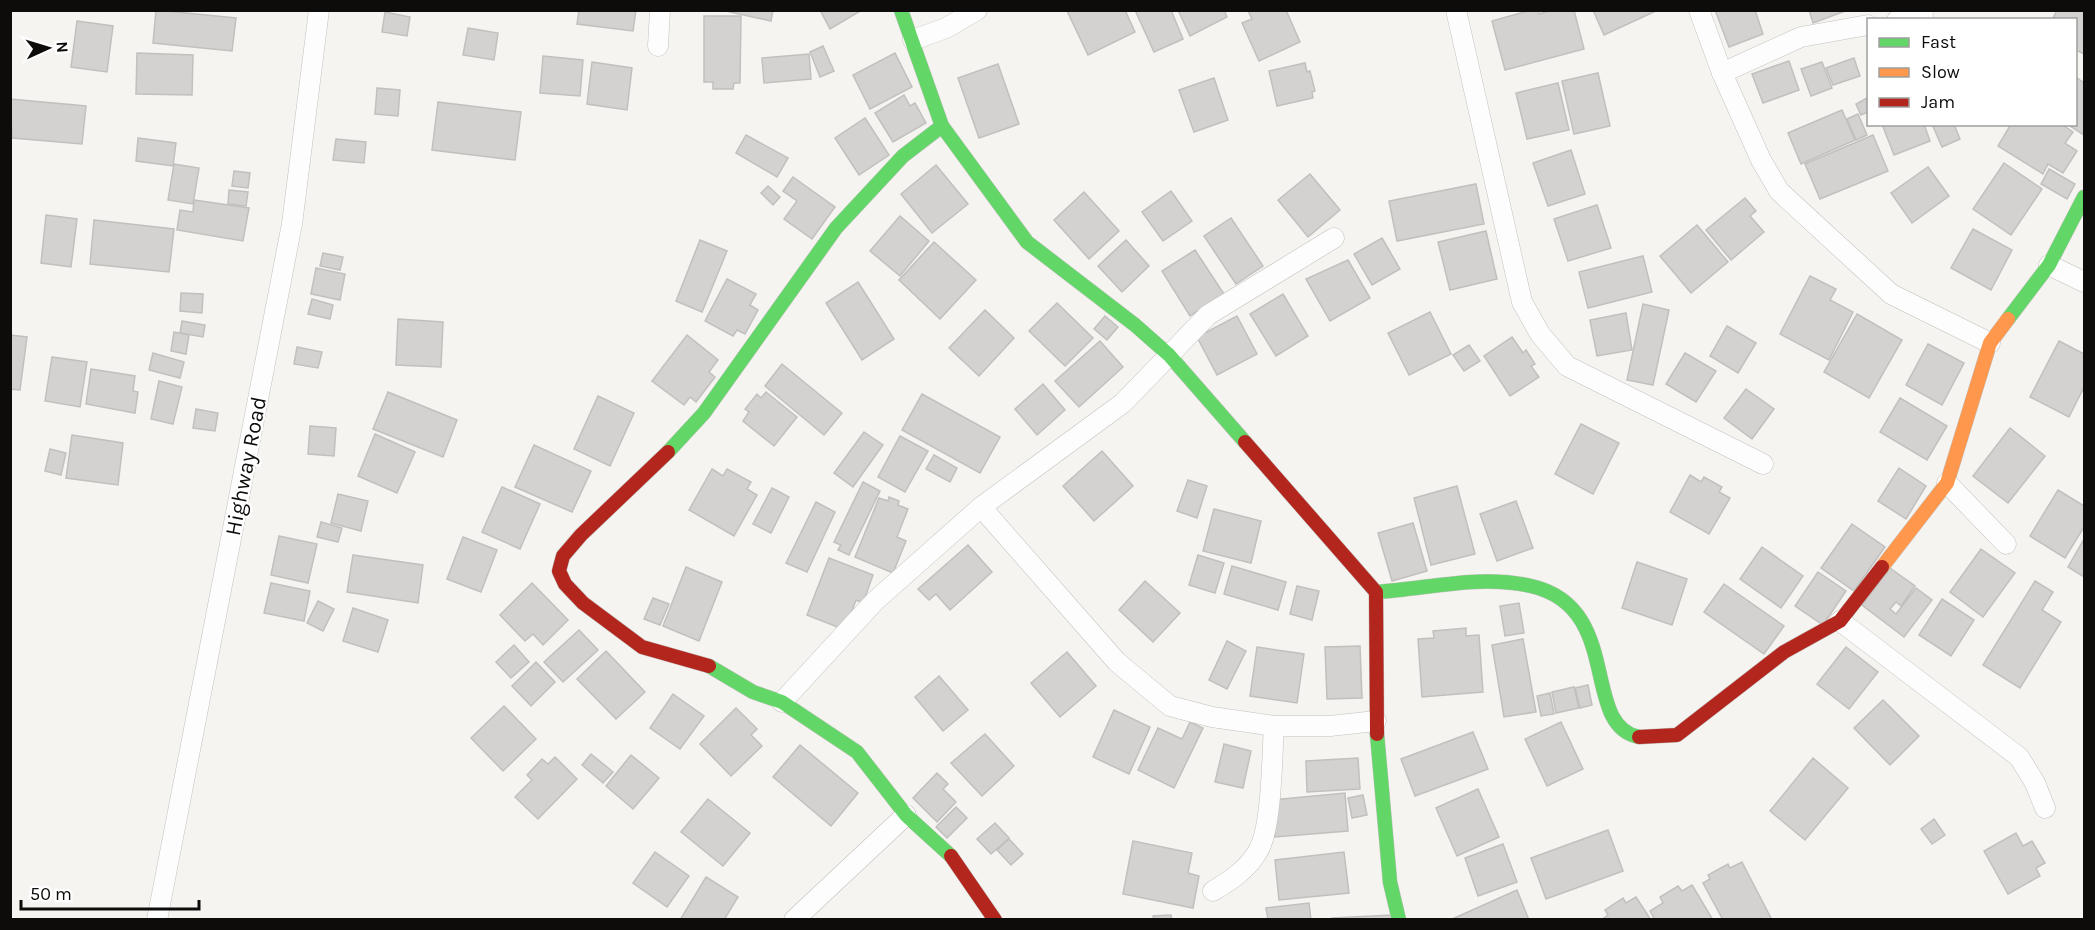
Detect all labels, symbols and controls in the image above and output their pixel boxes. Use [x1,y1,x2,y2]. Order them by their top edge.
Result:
north arrow [18,18,78,78]
legend [1867,18,2077,126]
text: Fast [1921,31,1956,53]
text: N [53,41,72,53]
text: Slow [1921,61,1960,83]
text: Jam [1921,91,1955,113]
street label: Highway Road [220,394,272,538]
scale bar [21,873,200,911]
text: 50 m [30,883,72,905]

